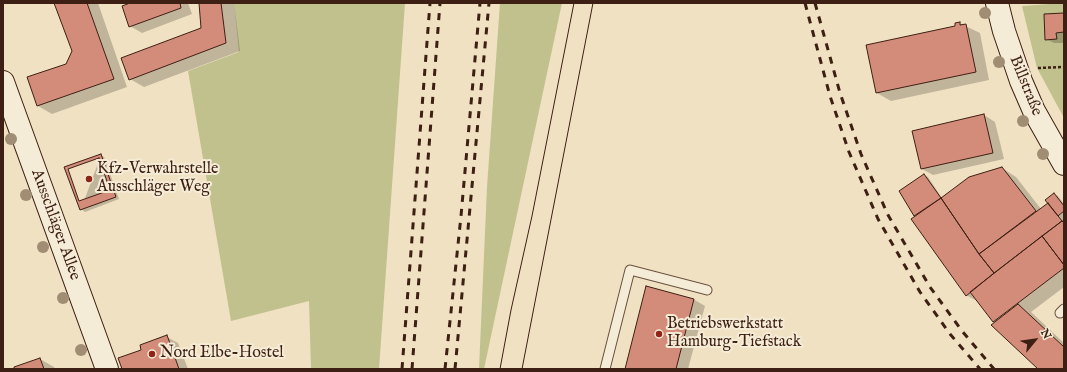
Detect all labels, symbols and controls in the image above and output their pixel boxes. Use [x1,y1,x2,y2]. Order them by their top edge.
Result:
street label: Billstraße [1004,53,1046,119]
place label: Kfz-Verwahrstelle Ausschläger Weg [97,160,218,198]
street label: Ausschläger Allee [26,167,84,283]
marker: Kfz-Verwahrstelle Ausschläger Weg [84,174,94,184]
place label: Betriebswerkstatt Hamburg-Tiefstack [667,315,801,353]
north arrow [1015,320,1055,360]
text: N [1037,327,1054,342]
marker: Betriebswerkstatt Hamburg-Tiefstack [654,329,664,339]
place label: Nord Elbe-Hostel [160,344,284,364]
marker: Nord Elbe-Hostel [147,349,157,359]

